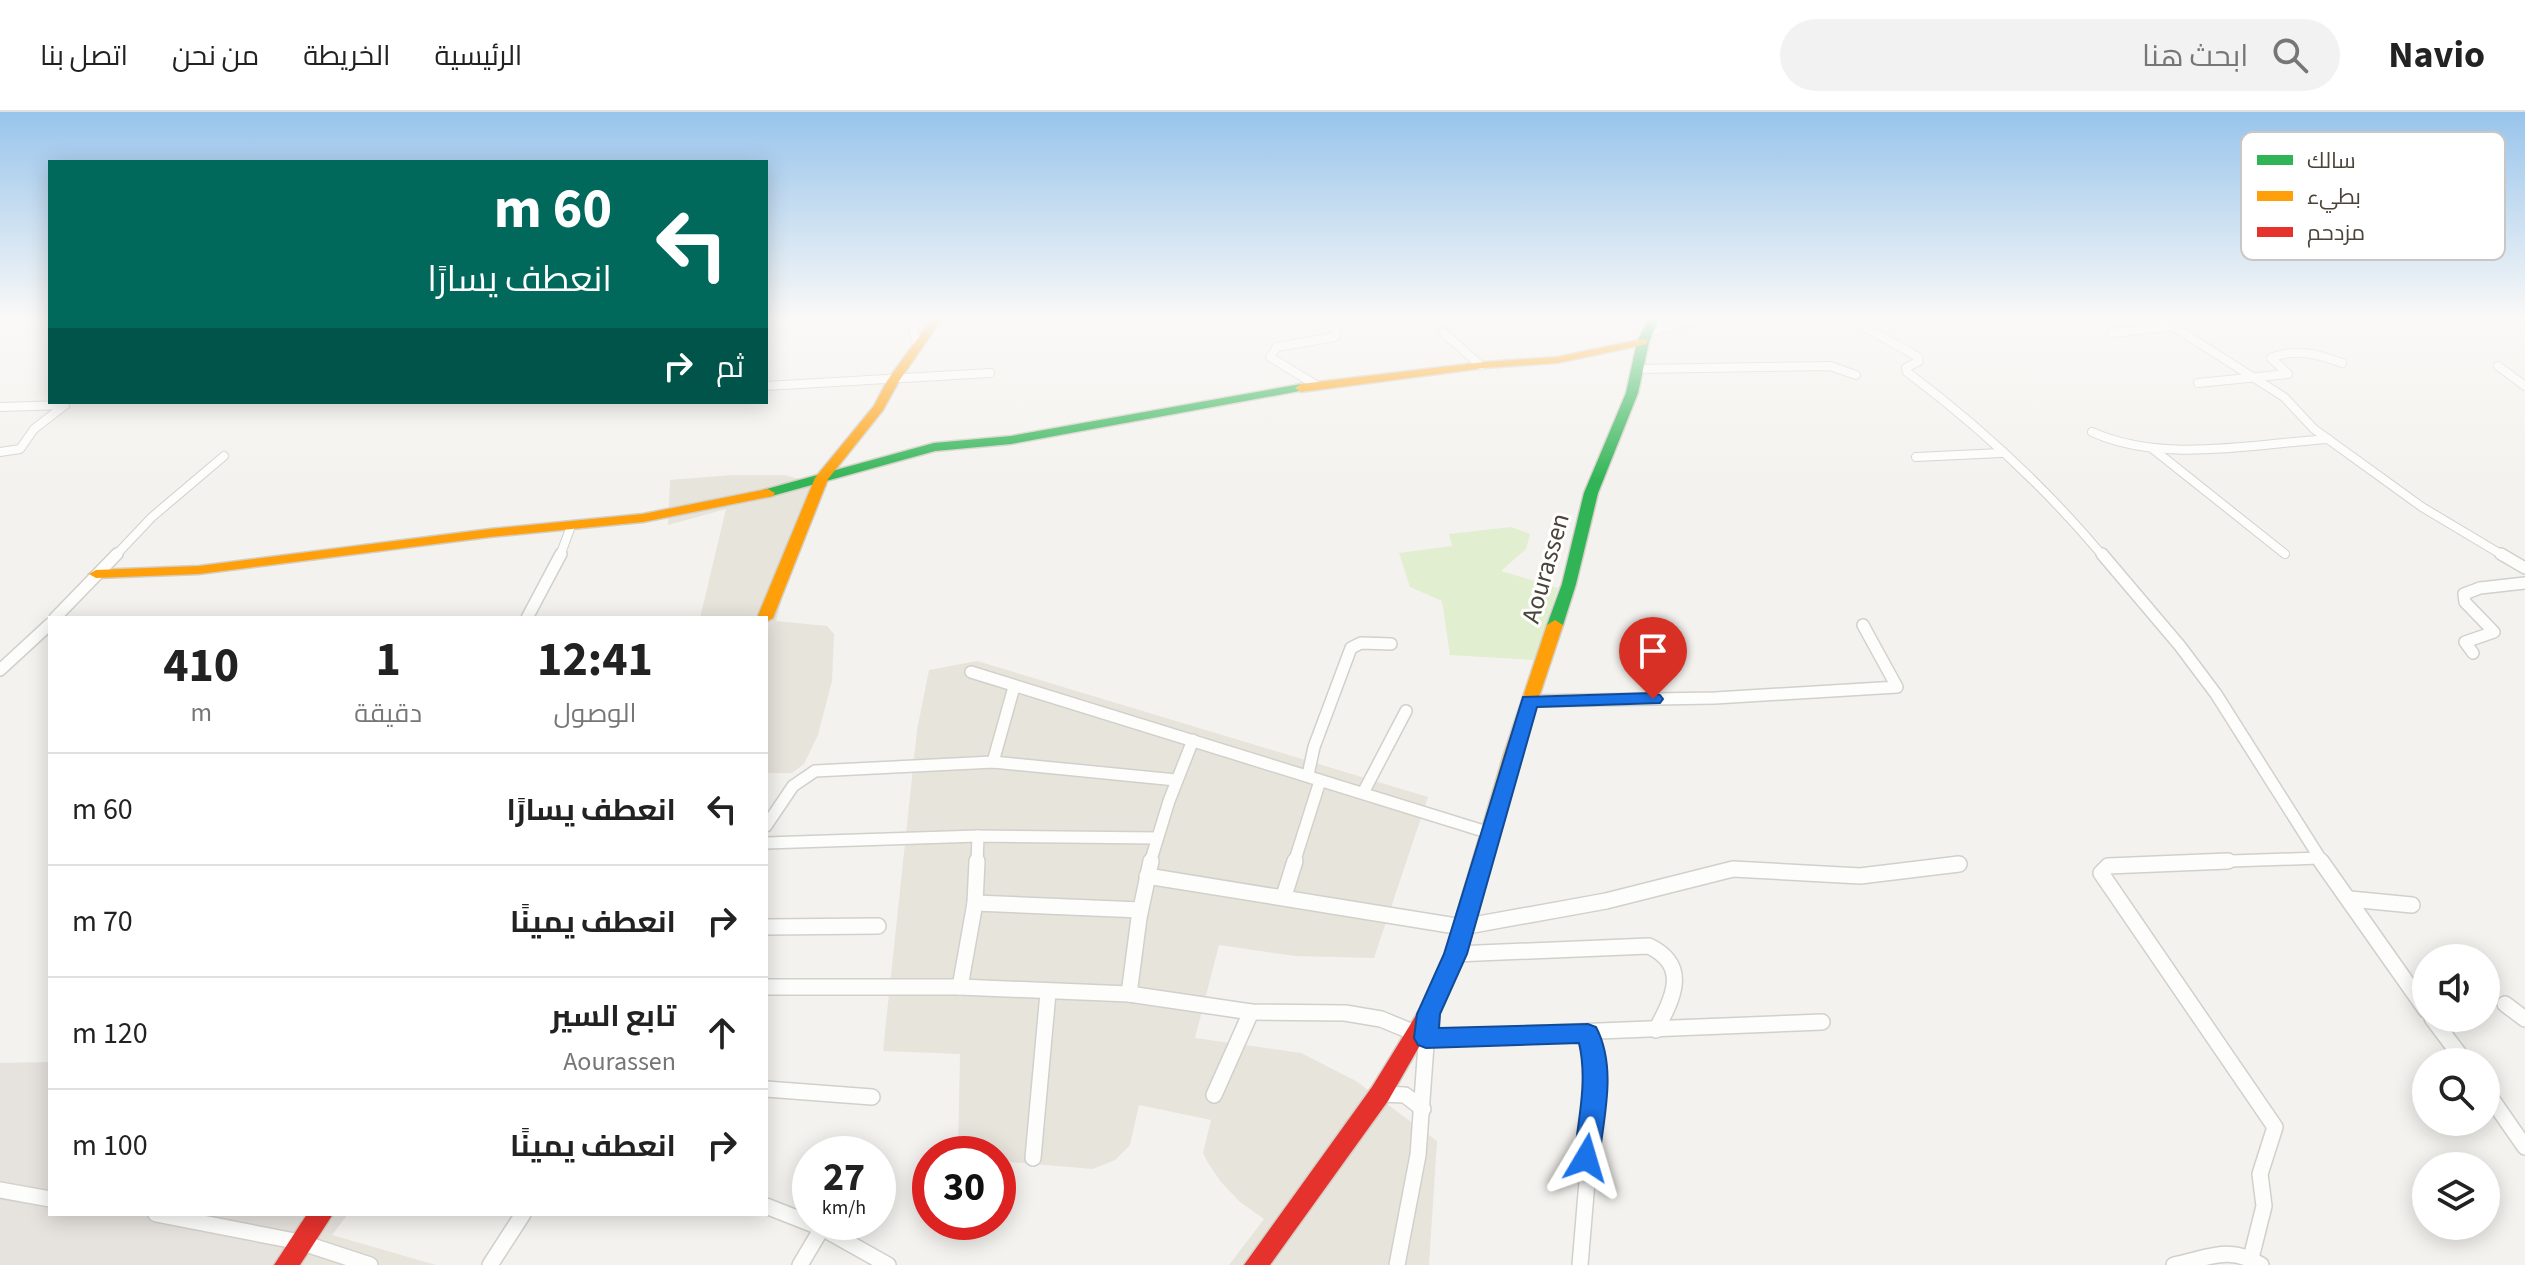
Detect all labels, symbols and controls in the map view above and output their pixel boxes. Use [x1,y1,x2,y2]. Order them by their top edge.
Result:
search box [1780,19,2340,91]
text: Navio [2388,28,2485,82]
icon: search [2268,33,2312,77]
text: ابحث هنا [2142,35,2248,78]
text: اتصل بنا [40,36,128,76]
text: من نحن [172,36,259,76]
text: الخريطة [303,36,391,76]
text: الرئيسية [435,36,522,76]
legend [2241,132,2505,260]
text: سالك [2307,145,2356,177]
text: 60 m [494,170,612,249]
text: بطيء [2307,181,2361,213]
icon: left [640,192,744,296]
text: مزدحم [2307,217,2365,249]
text: انعطف يسارًا [427,254,612,305]
icon: right [656,344,700,388]
text: ثم [716,346,744,389]
street label: Aourassen [1512,509,1579,627]
pin [1619,617,1687,699]
text: 1 [375,626,401,694]
text: 12:41 [537,626,653,694]
icon: arrive [1631,629,1675,673]
text: 410 [163,632,239,700]
text: m [190,694,212,731]
text: دقيقة [354,695,422,732]
text: الوصول [554,695,636,732]
icon: left [700,787,744,831]
text: 60 m [72,788,133,831]
text: انعطف يسارًا [506,789,676,832]
icon: right [700,899,744,943]
text: 70 m [72,900,133,943]
text: انعطف يمينًا [510,901,676,944]
map controls [2412,944,2500,1240]
button: sound [2412,944,2500,1032]
text: تابع السير [551,995,676,1038]
icon: ahead [700,1011,744,1055]
text: 120 m [72,1012,148,1055]
text: Aourassen [563,1043,676,1080]
button: search [2412,1048,2500,1136]
position arrow [1544,1116,1628,1200]
icon: right [700,1123,744,1167]
text: 100 m [72,1124,148,1167]
text: انعطف يمينًا [510,1125,676,1168]
speed limit sign: 30 [912,1136,1016,1240]
text: 27 [823,1149,865,1206]
button: layers [2412,1152,2500,1240]
text: km/h [822,1194,866,1222]

